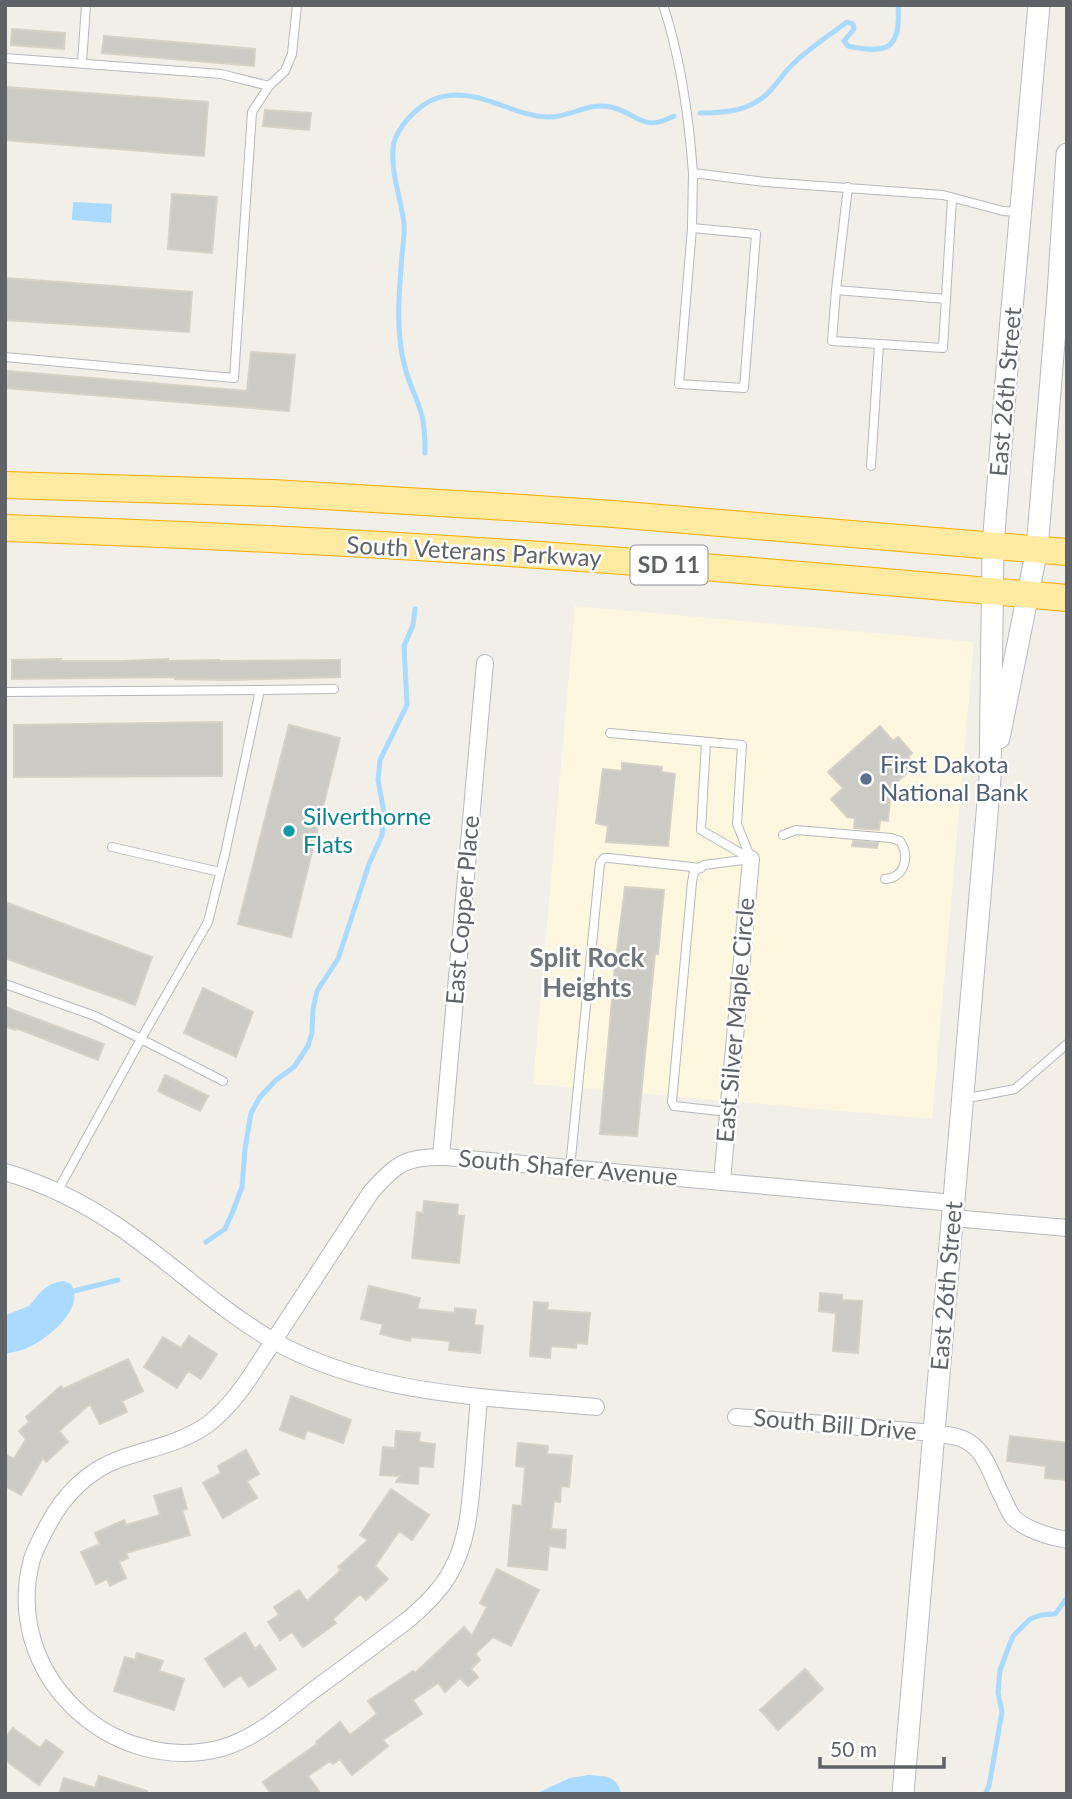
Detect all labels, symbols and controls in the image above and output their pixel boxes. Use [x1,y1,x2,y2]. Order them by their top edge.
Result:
street label: East 26th Street [983,306,1026,478]
street label: South Veterans Parkway [346,529,603,572]
road number: SD 11 [630,545,708,584]
place label: First Dakota National Bank [880,749,1029,806]
marker: First Dakota National Bank [858,771,874,787]
place label: Silverthorne Flats [303,801,431,858]
street label: East Copper Place [439,814,484,1006]
marker: Silverthorne Flats [281,823,297,839]
street label: East Silver Maple Circle [709,896,760,1144]
district label: Split Rock Heights [529,941,645,1003]
street label: South Shafer Avenue [457,1142,679,1191]
street label: East 26th Street [924,1200,967,1372]
street label: South Bill Drive [752,1402,918,1445]
scale bar [820,1726,944,1770]
text: 50 m [830,1736,877,1761]

